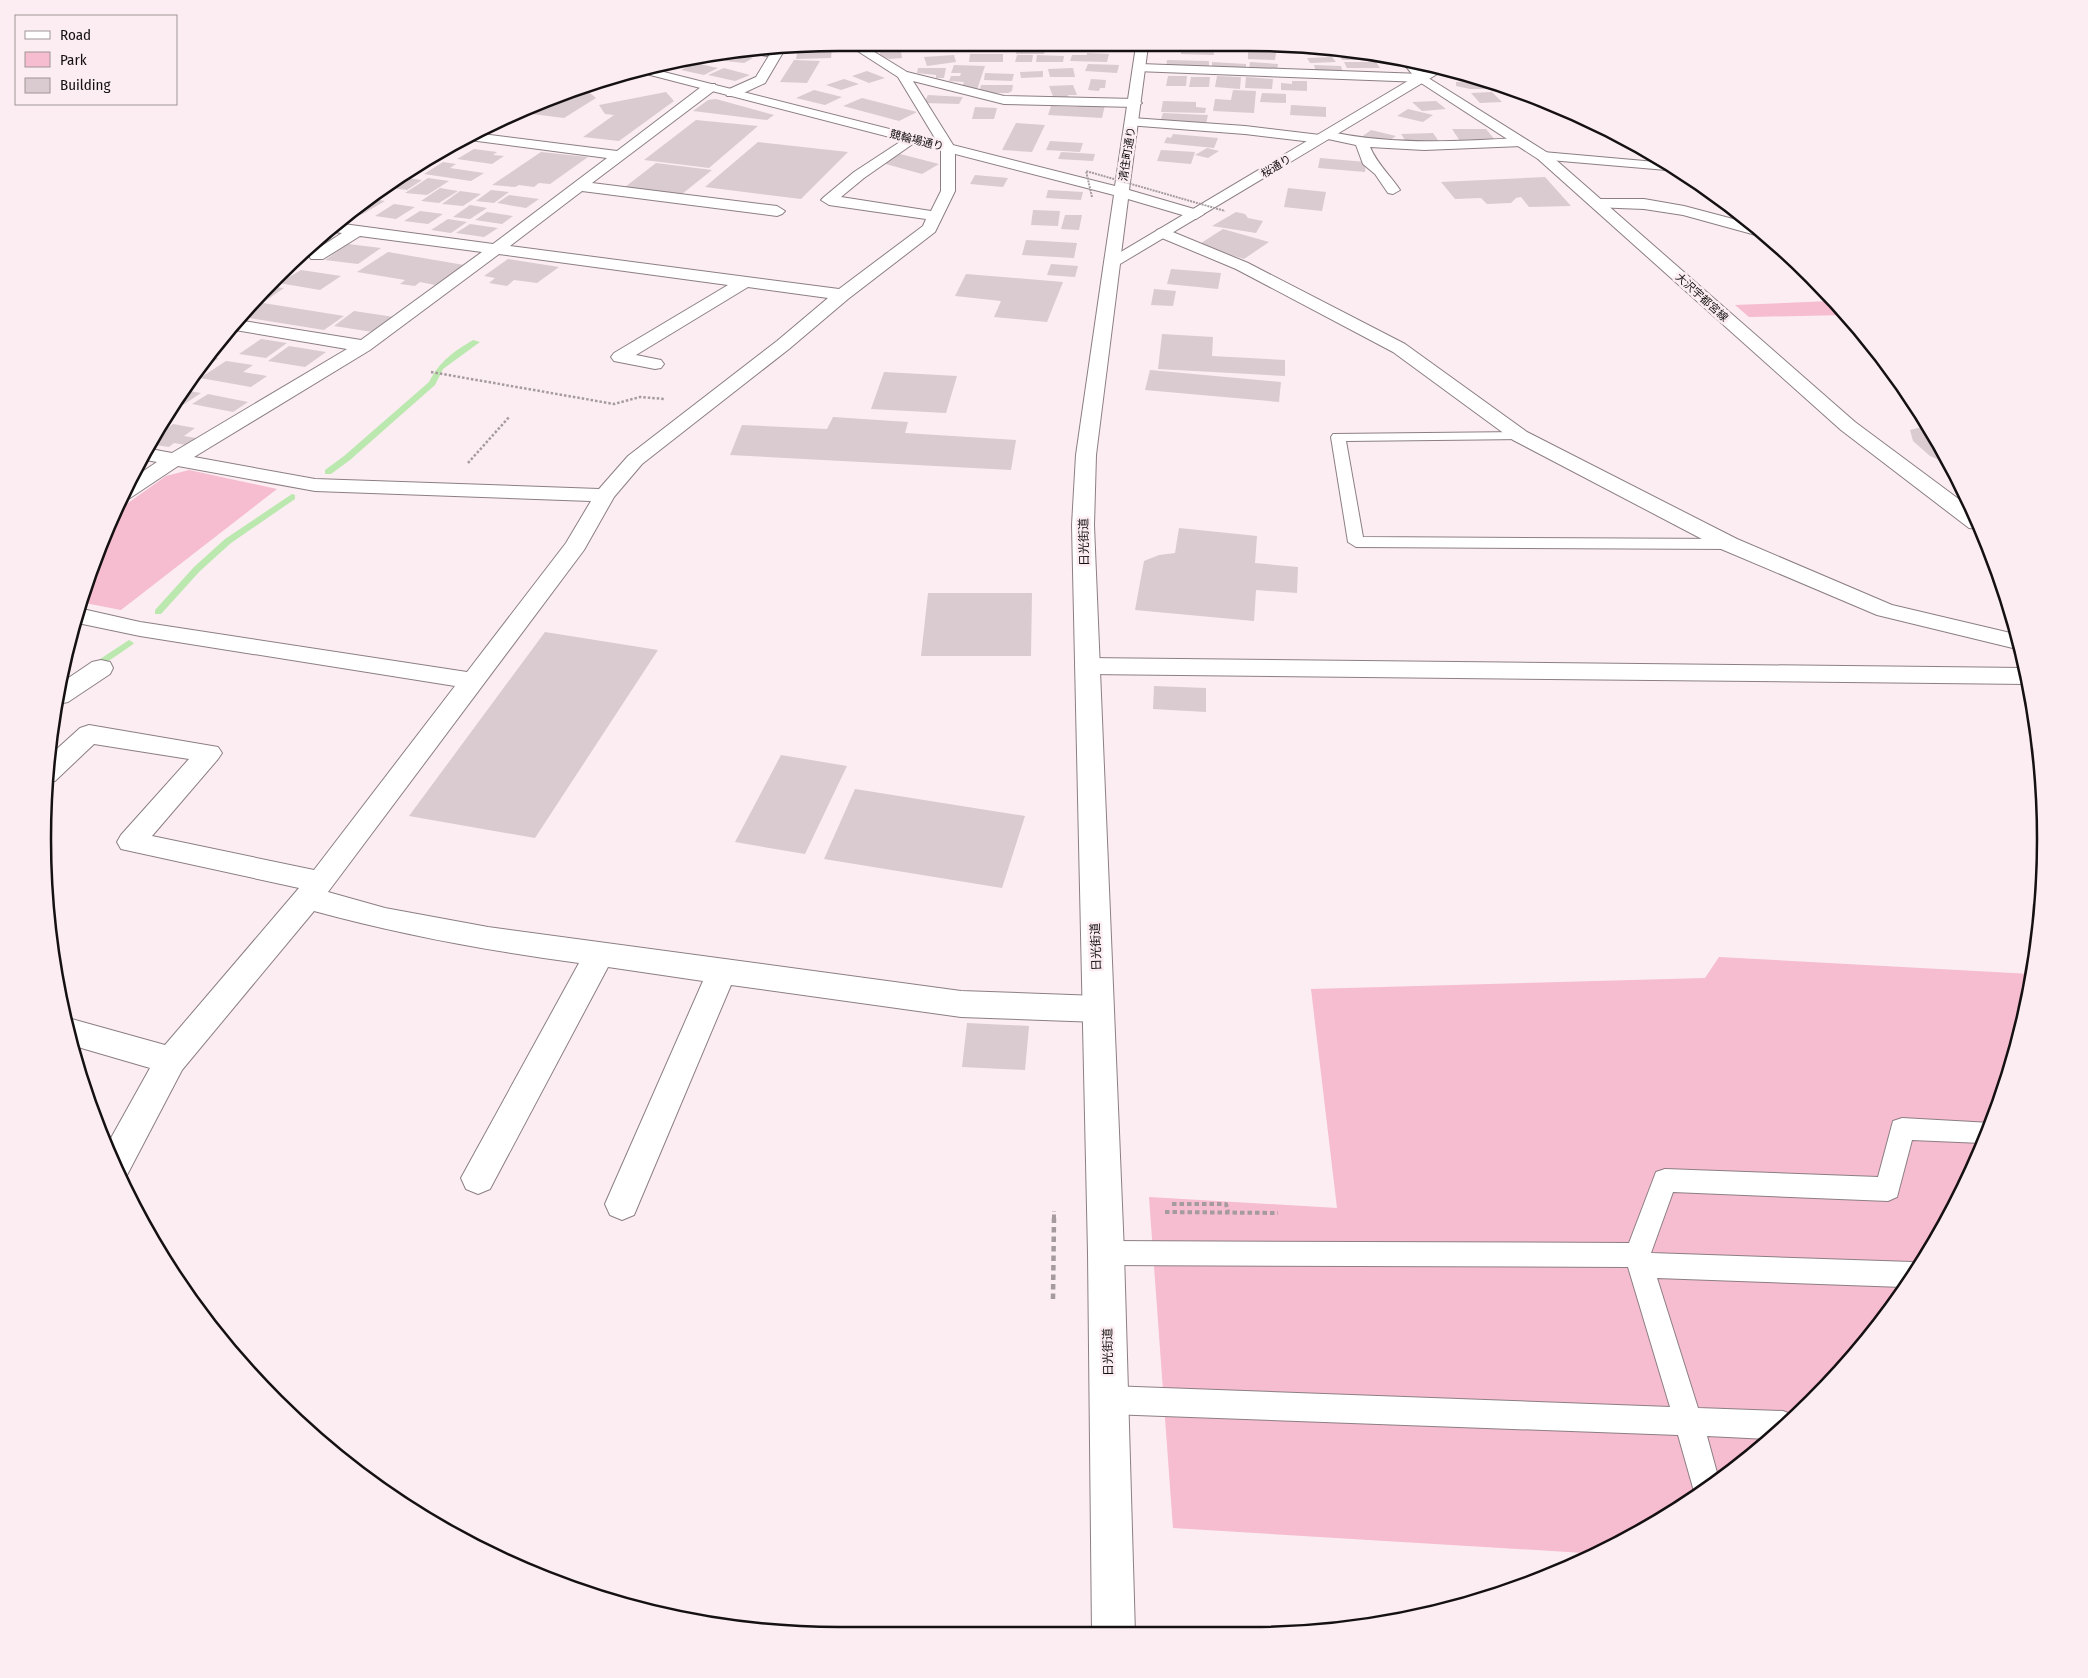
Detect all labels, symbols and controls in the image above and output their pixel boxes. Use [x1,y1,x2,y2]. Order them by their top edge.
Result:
legend [15,15,178,105]
text: Road [60,26,91,44]
text: Park [60,51,87,69]
text: Building [60,76,111,94]
street label: 清住町通り [1117,126,1138,182]
street label: 競輪場通り [889,128,945,153]
street label: 桜通り [1259,152,1294,180]
street label: 大沢宇都宮線 [1673,270,1731,324]
street label: 日光街道 [1077,518,1091,566]
street label: 日光街道 [1088,923,1104,971]
street label: 日光街道 [1101,1328,1115,1376]

